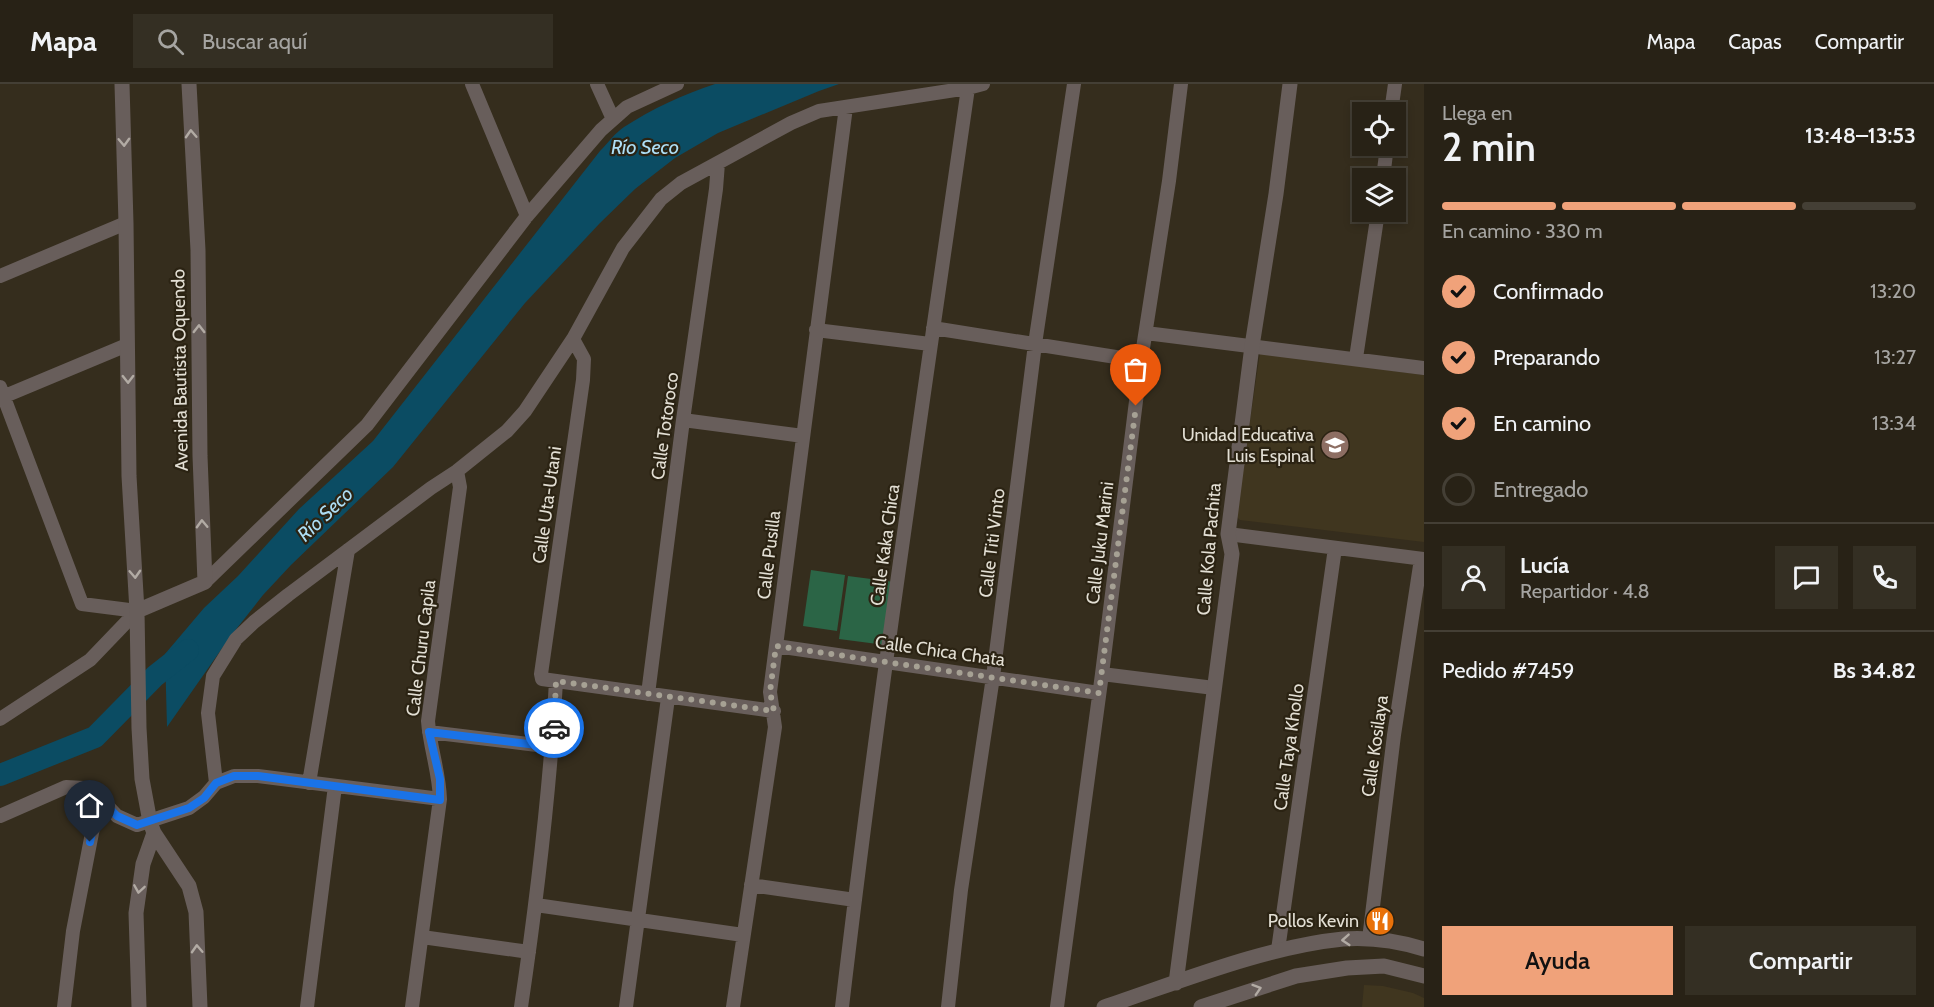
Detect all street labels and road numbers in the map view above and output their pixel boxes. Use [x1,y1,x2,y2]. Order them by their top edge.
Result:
street label: Avenida Bautista Oquendo [167,269,193,471]
street label: Calle Totoroco [647,371,683,481]
street label: Calle Uta-Utani [528,445,566,565]
street label: Calle Juku Marini [1082,480,1118,606]
street label: Calle Kola Pachita [1192,481,1226,616]
street label: Calle Kaka Chica [866,483,904,607]
street label: Calle Titi Vinto [974,487,1010,599]
street label: Calle Pusilla [753,509,785,601]
street label: Calle Churu Capila [402,578,440,717]
street label: Calle Chica Chata [874,631,1007,671]
street label: Calle Taya Khollo [1269,682,1309,812]
street label: Calle Kosilaya [1357,693,1393,798]

